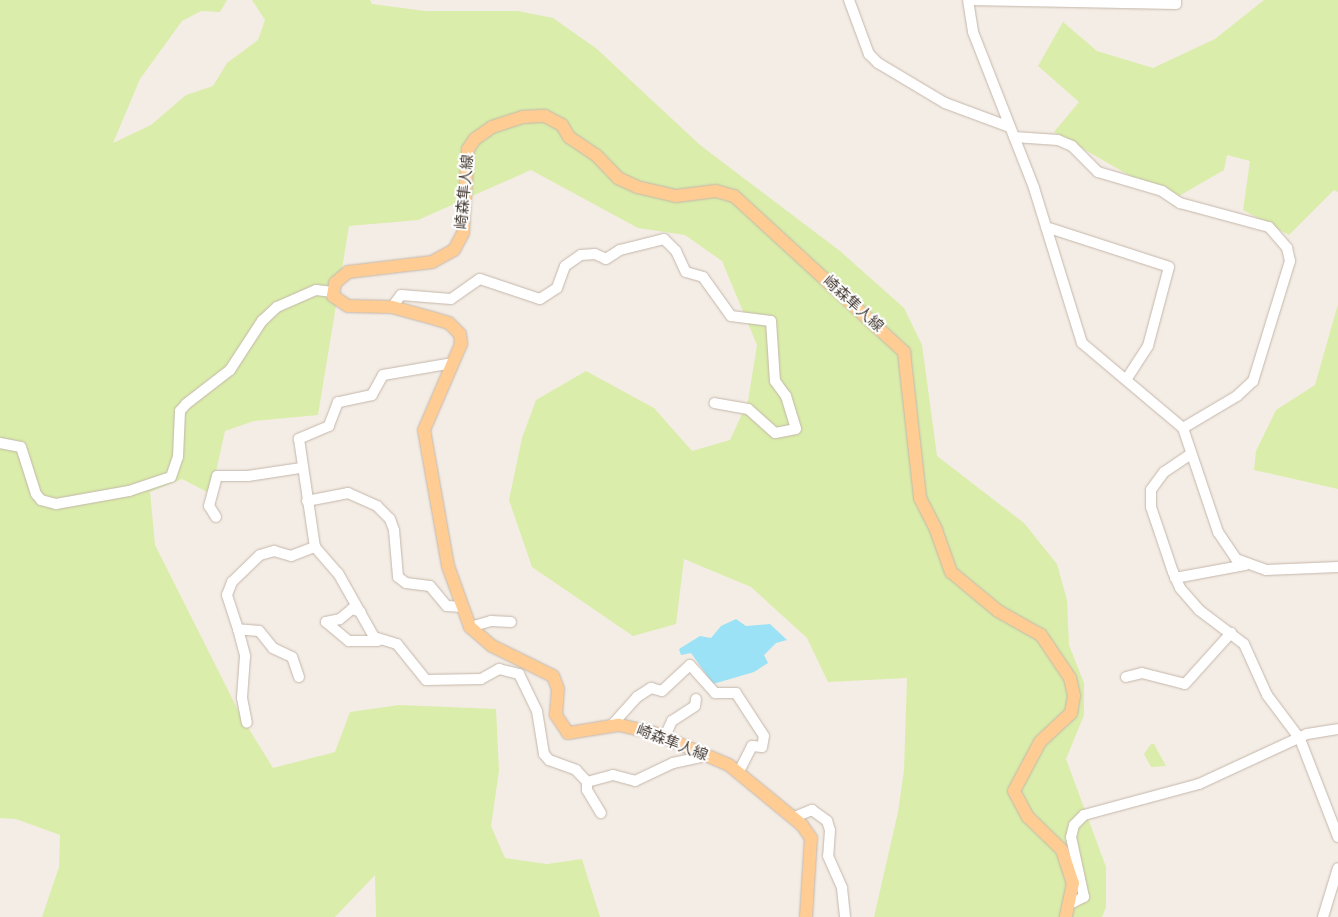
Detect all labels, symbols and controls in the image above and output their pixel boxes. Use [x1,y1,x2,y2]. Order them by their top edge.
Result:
street label: 崎森隼人線 [453,154,477,230]
street label: 崎森隼人線 [819,272,887,336]
street label: 崎森隼人線 [634,721,710,765]

